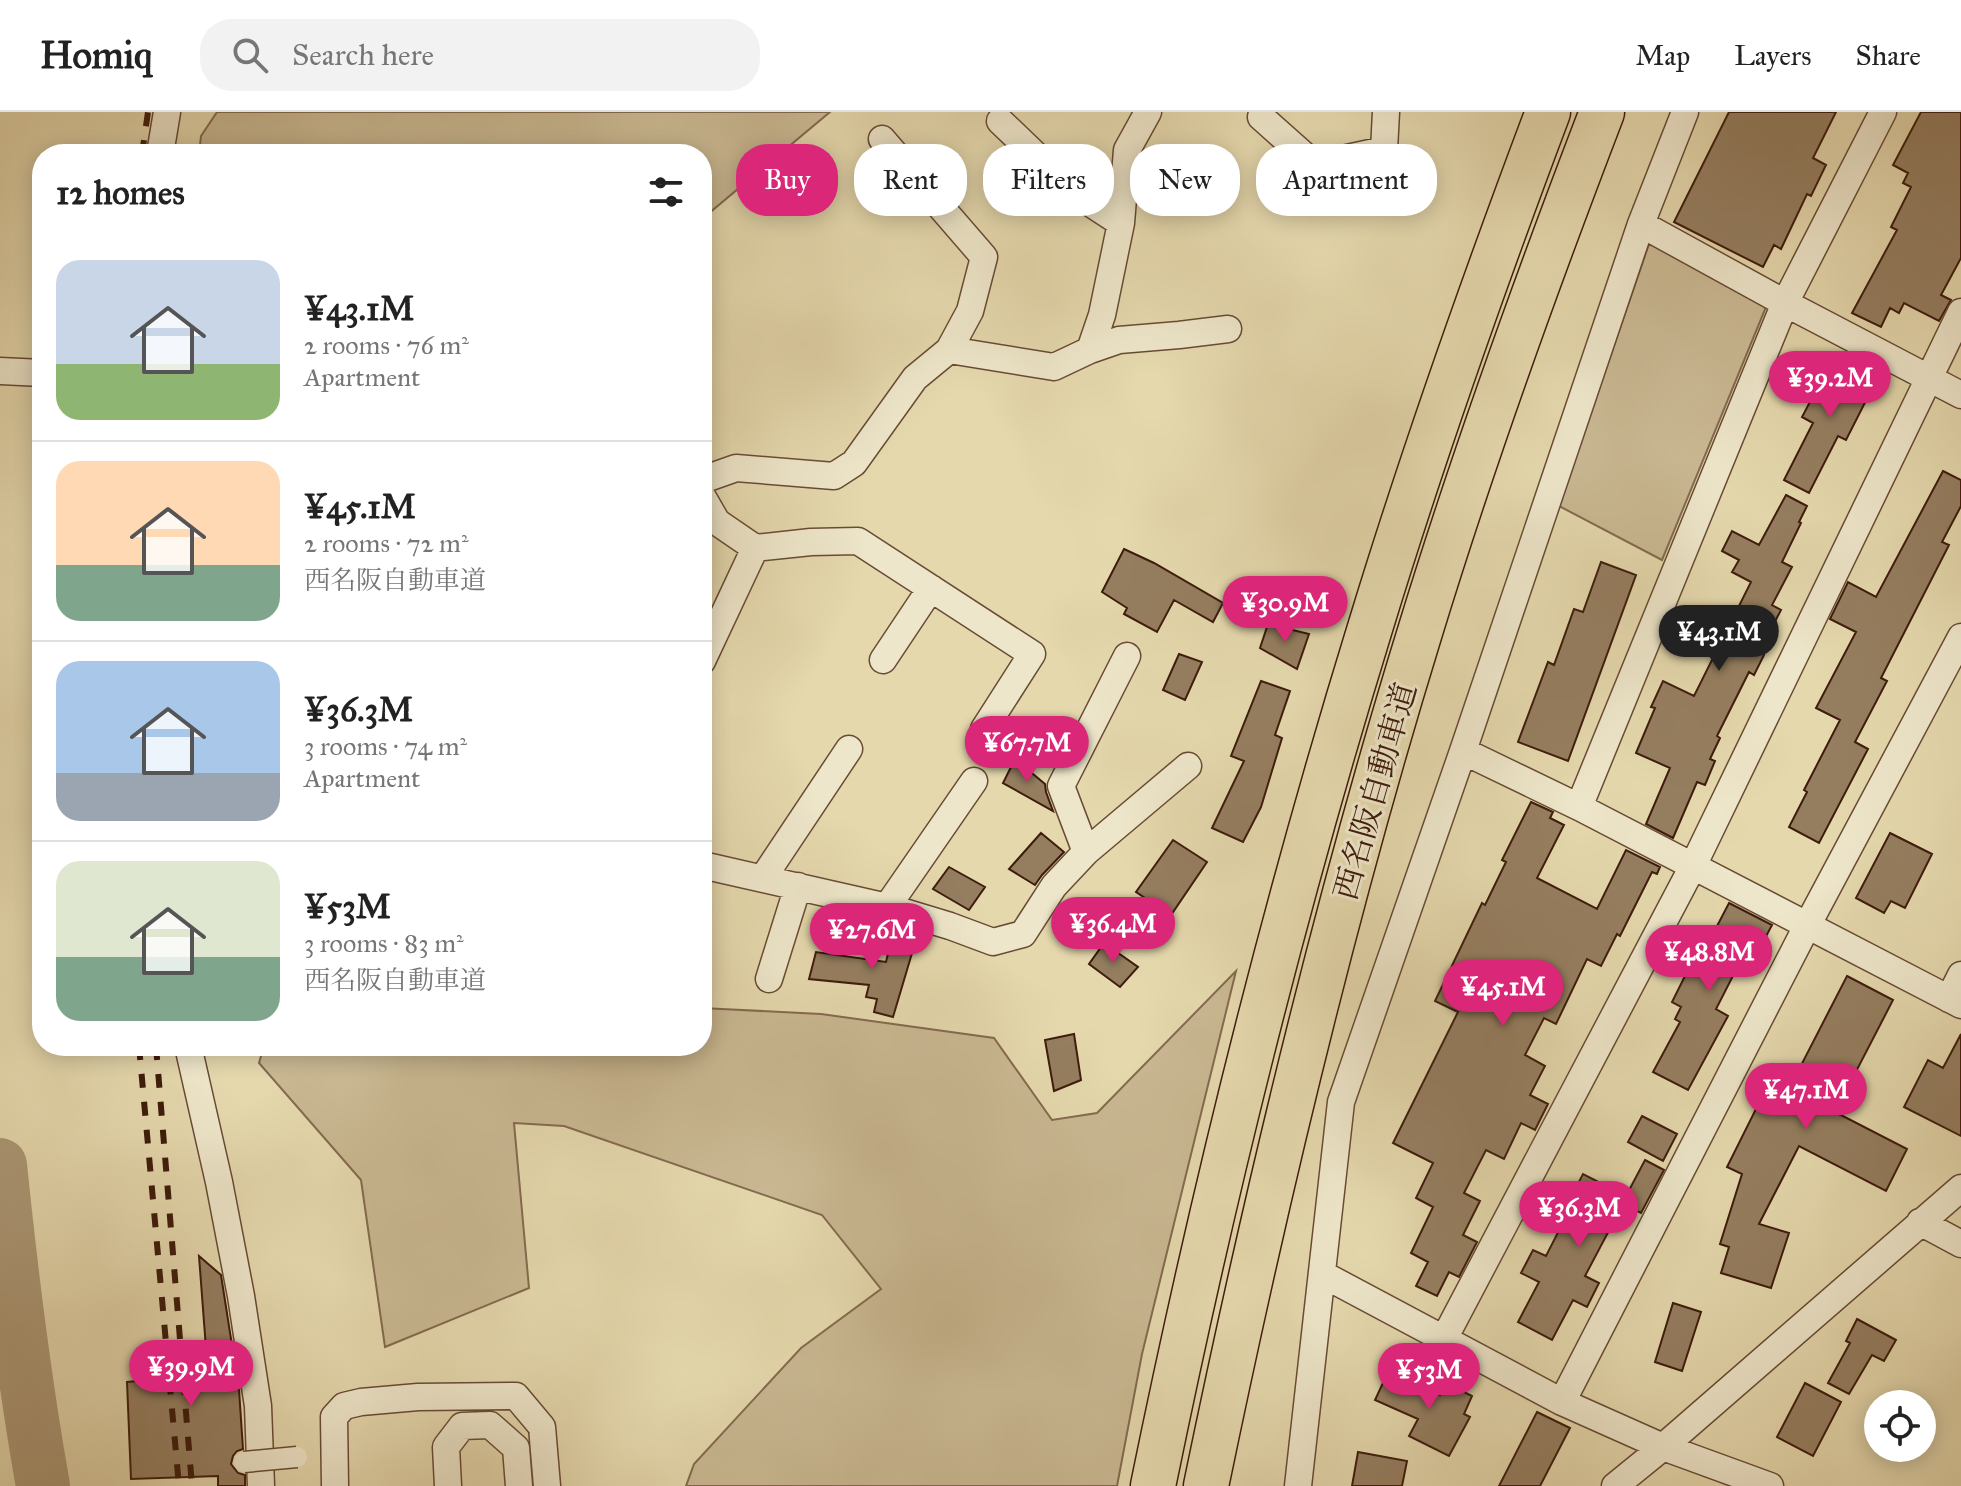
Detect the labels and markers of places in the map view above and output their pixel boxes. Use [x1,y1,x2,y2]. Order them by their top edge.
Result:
pin: ¥39.2M [1765,351,1895,419]
pin: ¥30.9M [1220,576,1350,644]
pin: ¥43.1M [1654,605,1784,673]
pin: ¥67.7M [962,716,1092,784]
pin: ¥36.4M [1048,897,1178,965]
pin: ¥27.6M [807,903,937,971]
pin: ¥48.8M [1644,925,1774,993]
pin: ¥45.1M [1438,960,1568,1028]
pin: ¥47.1M [1741,1063,1871,1131]
pin: ¥36.3M [1514,1181,1644,1249]
pin: ¥39.9M [126,1340,256,1408]
pin: ¥53M [1382,1343,1476,1411]

